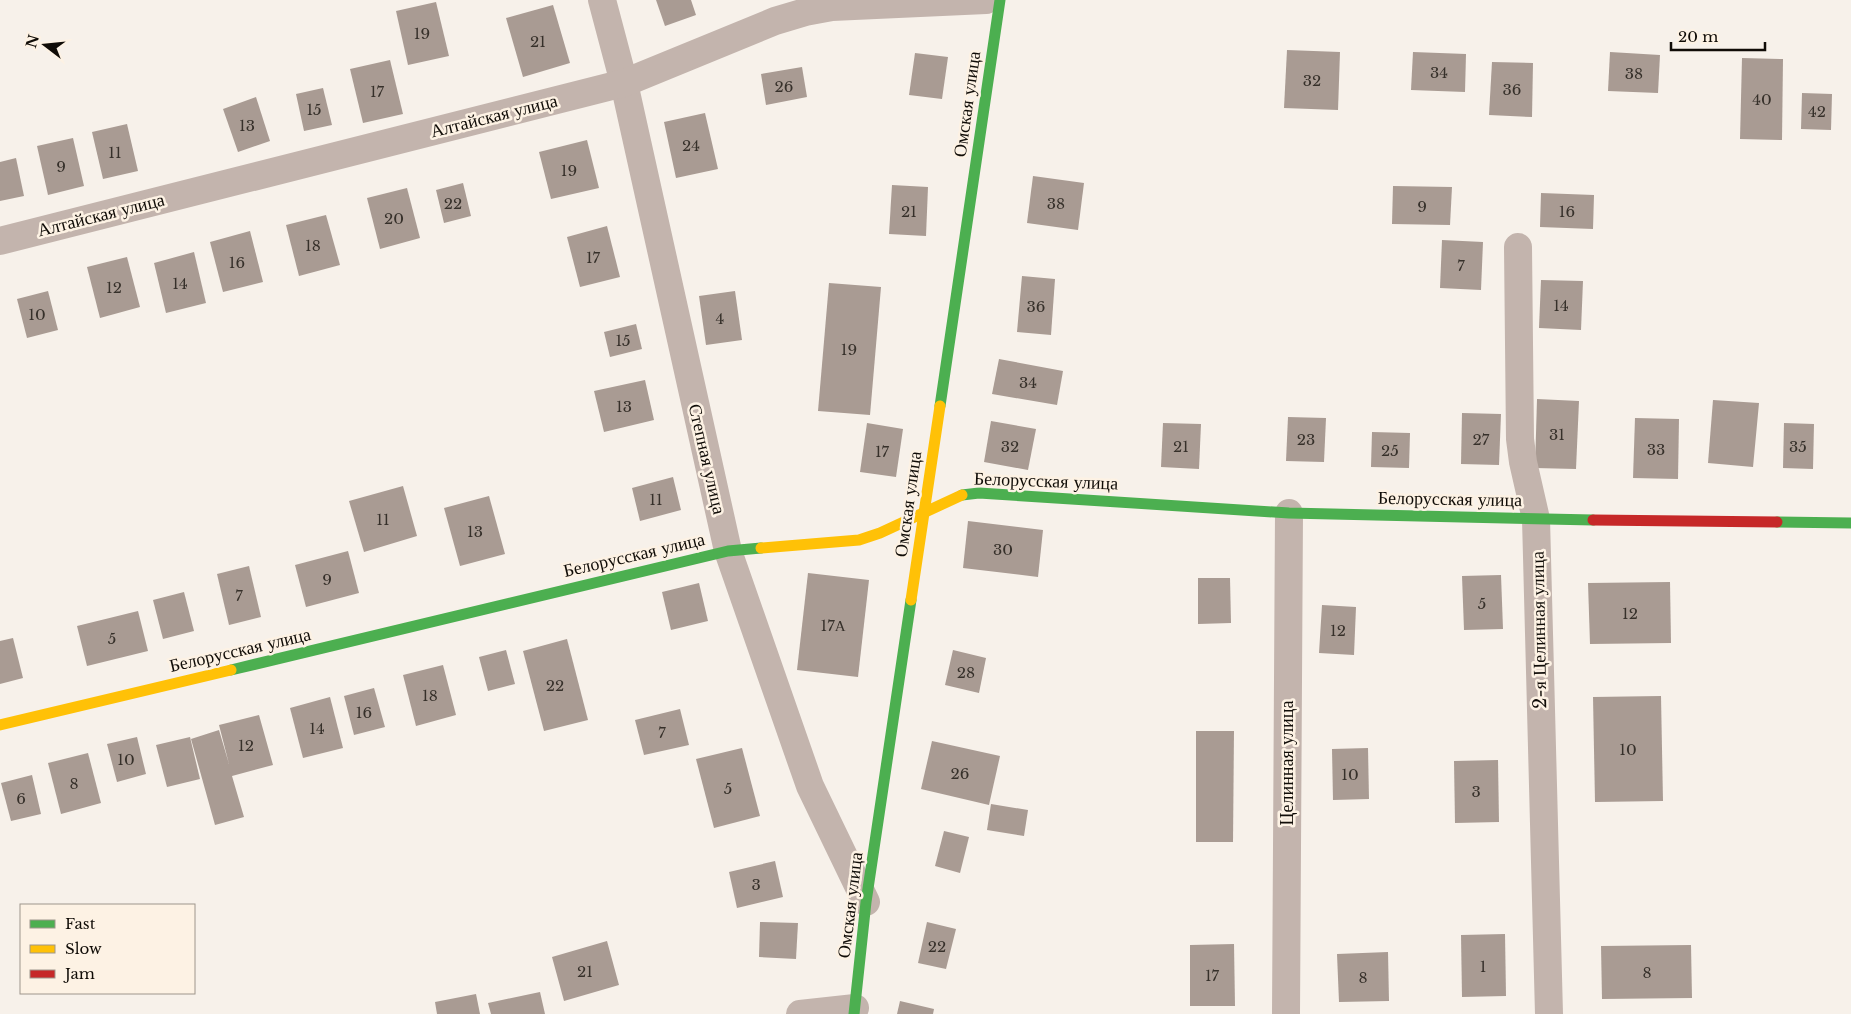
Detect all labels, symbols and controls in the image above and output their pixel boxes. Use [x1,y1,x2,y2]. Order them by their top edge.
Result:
north arrow [20,20,70,70]
scale bar [1671,20,1765,52]
house number: 19 [414,24,430,43]
text: 20 m [1678,27,1718,46]
house number: 21 [530,32,546,51]
text: N [22,33,43,50]
street label: Омская улица [949,50,985,158]
house number: 34 [1430,63,1448,82]
house number: 38 [1625,64,1643,83]
house number: 32 [1303,71,1321,90]
house number: 26 [775,77,793,96]
house number: 36 [1503,80,1521,99]
house number: 17 [370,82,385,101]
street label: Алтайская улица [428,90,560,142]
house number: 40 [1752,90,1772,109]
house number: 15 [306,100,322,119]
house number: 42 [1808,102,1826,121]
house number: 13 [239,116,255,135]
house number: 24 [682,136,700,155]
house number: 11 [108,143,122,162]
house number: 9 [56,157,66,176]
house number: 19 [561,161,577,180]
street label: Алтайская улица [35,189,167,241]
house number: 22 [444,194,462,213]
house number: 38 [1047,194,1065,213]
house number: 9 [1417,197,1427,216]
house number: 21 [901,202,917,221]
house number: 16 [1559,202,1575,221]
house number: 20 [384,209,404,228]
house number: 18 [305,236,321,255]
house number: 17 [586,248,601,267]
house number: 16 [229,253,245,272]
house number: 7 [1457,256,1465,275]
house number: 14 [172,274,188,293]
house number: 12 [106,278,122,297]
house number: 14 [1553,296,1569,315]
house number: 36 [1027,297,1045,316]
house number: 10 [28,305,46,324]
house number: 4 [716,309,724,328]
house number: 15 [615,331,631,350]
house number: 19 [841,340,857,359]
house number: 34 [1019,373,1037,392]
house number: 13 [616,397,632,416]
street label: Степная улица [684,402,730,516]
house number: 31 [1549,425,1565,444]
house number: 23 [1297,430,1315,449]
house number: 27 [1473,430,1490,449]
house number: 32 [1001,437,1019,456]
house number: 21 [1173,437,1189,456]
house number: 35 [1789,437,1807,456]
house number: 33 [1647,440,1665,459]
house number: 25 [1381,441,1399,460]
house number: 17 [875,442,890,461]
street label: Омская улица [890,450,926,558]
street label: Белорусская улица [973,467,1119,495]
street label: Белорусская улица [1378,487,1522,511]
house number: 11 [649,490,663,509]
house number: 11 [376,510,390,529]
house number: 13 [467,522,483,541]
street label: Белорусская улица [561,528,707,582]
house number: 30 [993,540,1013,559]
street label: 2-я Целинная улица [1527,551,1551,709]
house number: 9 [322,570,332,589]
house number: 7 [235,586,243,605]
house number: 5 [1478,594,1486,613]
house number: 12 [1622,604,1638,623]
house number: 17А [820,616,846,635]
house number: 12 [1330,621,1346,640]
street label: Белорусская улица [167,623,313,677]
house number: 5 [108,629,116,648]
house number: 28 [957,663,975,682]
house number: 22 [546,676,564,695]
house number: 18 [422,686,438,705]
street label: Целинная улица [1276,701,1298,825]
house number: 16 [356,703,372,722]
house number: 14 [309,719,325,738]
house number: 7 [658,723,666,742]
house number: 12 [238,736,254,755]
house number: 10 [1619,740,1637,759]
house number: 10 [117,750,135,769]
house number: 26 [951,764,969,783]
house number: 10 [1341,765,1359,784]
house number: 8 [69,774,79,793]
house number: 5 [724,779,732,798]
house number: 3 [1471,782,1481,801]
house number: 6 [16,789,26,808]
street label: Омская улица [833,851,867,959]
house number: 3 [751,875,761,894]
legend [20,904,195,994]
text: Fast [65,914,96,933]
house number: 22 [928,937,946,956]
text: Slow [65,939,102,958]
house number: 1 [1480,957,1486,976]
house number: 21 [577,962,593,981]
house number: 8 [1642,963,1652,982]
text: Jam [63,964,95,983]
house number: 17 [1205,966,1220,985]
house number: 8 [1358,968,1368,987]

